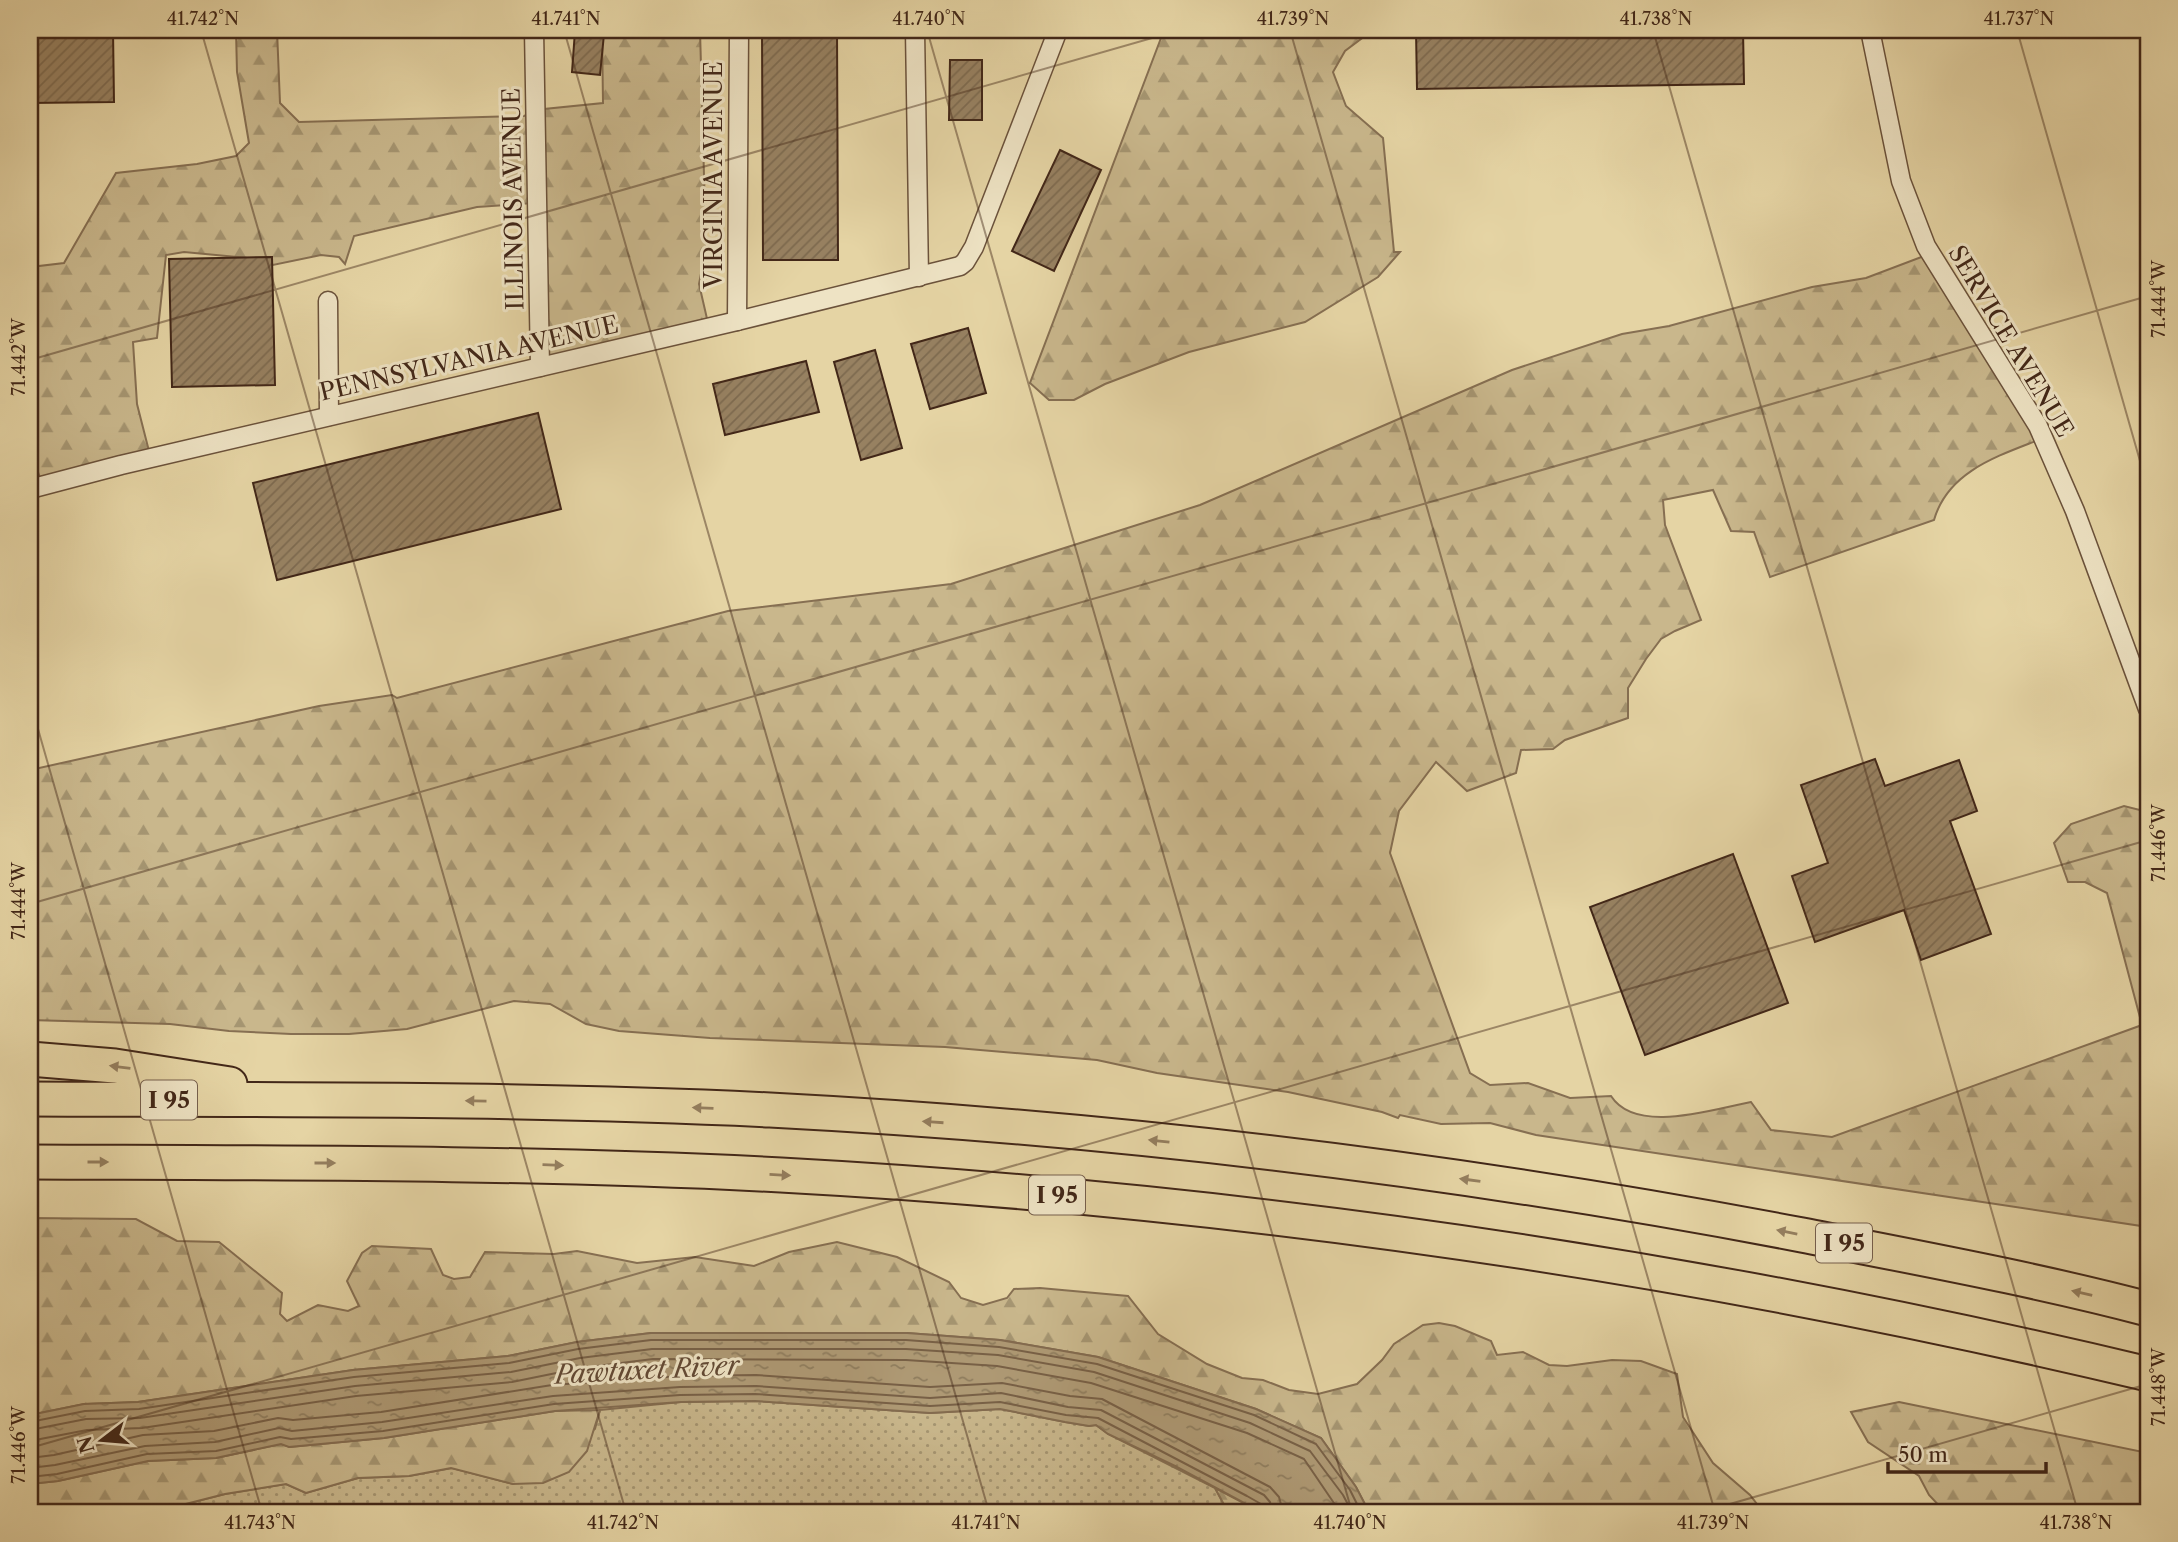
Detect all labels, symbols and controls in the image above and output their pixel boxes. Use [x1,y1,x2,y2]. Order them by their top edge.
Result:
text: 41.742°N [167,8,239,30]
text: 41.741°N [531,8,601,30]
text: 41.740°N [892,8,966,30]
text: 41.739°N [1257,8,1329,30]
text: 41.738°N [1620,8,1693,30]
text: 41.737°N [1984,8,2055,30]
street label: VIRGINIA AVENUE [699,61,728,290]
street label: ILLINOIS AVENUE [497,88,529,310]
street label: SERVICE AVENUE [1942,240,2080,442]
text: 71.444°W [2148,259,2170,338]
street label: PENNSYLVANIA AVENUE [317,309,621,407]
text: 71.442°W [8,317,30,396]
text: 71.446°W [2148,803,2170,882]
text: 71.444°W [8,861,30,940]
one-way arrow [109,1061,131,1072]
road number: I 95 [141,1080,197,1120]
one-way arrow [464,1095,486,1107]
one-way arrow [692,1102,714,1113]
one-way arrow [921,1116,943,1127]
one-way arrow [1148,1135,1170,1146]
one-way arrow [87,1156,109,1168]
one-way arrow [315,1157,337,1169]
one-way arrow [542,1159,564,1171]
one-way arrow [769,1170,791,1181]
one-way arrow [1459,1174,1481,1185]
road number: I 95 [1029,1176,1085,1214]
road number: I 95 [1816,1224,1872,1262]
one-way arrow [1776,1227,1798,1238]
one-way arrow [2071,1288,2093,1299]
text: 71.448°W [2148,1347,2170,1426]
water label: Pawtuxet River [552,1349,742,1391]
text: 71.446°W [8,1405,30,1484]
north arrow [66,1406,136,1476]
scale bar [1888,1430,2045,1474]
text: N [73,1433,99,1456]
text: 50 m [1898,1442,1948,1467]
text: 41.743°N [224,1512,296,1534]
text: 41.742°N [587,1512,659,1534]
text: 41.741°N [951,1512,1021,1534]
text: 41.740°N [1313,1512,1387,1534]
text: 41.739°N [1677,1512,1749,1534]
text: 41.738°N [2040,1512,2113,1534]

